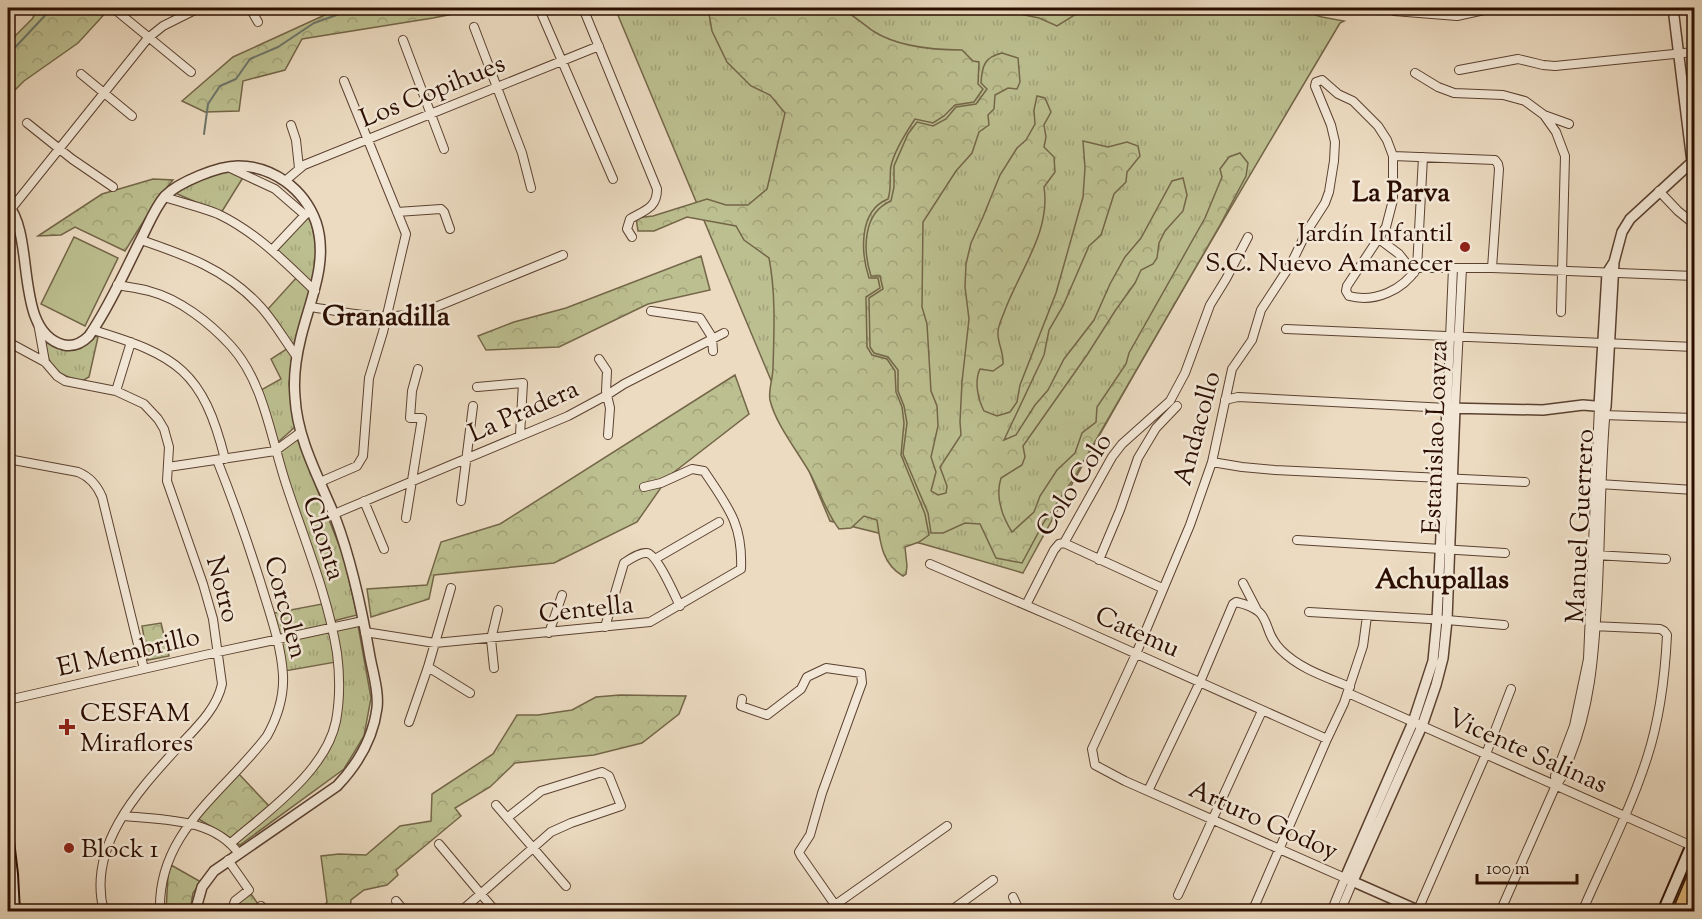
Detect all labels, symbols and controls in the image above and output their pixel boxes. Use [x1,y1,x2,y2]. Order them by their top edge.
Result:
street label: Los Copihues [355,46,511,138]
district label: La Parva [1352,175,1451,214]
place label: Jardín Infantil S.C. Nuevo Amanecer [1205,216,1453,283]
marker: Jardín Infantil S.C. Nuevo Amanecer [1458,240,1472,254]
district label: Granadilla [322,298,450,338]
street label: Estanislao Loayza [1415,339,1458,535]
street label: Andacollo [1165,367,1231,490]
street label: La Pradera [463,372,585,453]
street label: Colo Colo [1028,426,1122,544]
street label: Manuel Guerrero [1558,428,1605,624]
street label: Chonta [292,492,354,585]
street label: Notro [195,552,248,627]
street label: Corcolen [253,552,316,663]
district label: Achupallas [1375,561,1509,601]
street label: Centella [537,587,635,634]
street label: Catemu [1089,598,1185,668]
street label: El Membrillo [54,619,203,688]
place label: CESFAM Miraflores [80,696,193,763]
street label: Vicente Salinas [1441,700,1613,804]
marker: CESFAM Miraflores [58,718,76,736]
street label: Arturo Godoy [1182,772,1344,871]
place label: Block 1 [81,832,159,869]
marker: Block 1 [62,841,76,855]
scale bar [1477,847,1578,885]
text: 100 m [1486,857,1530,883]

